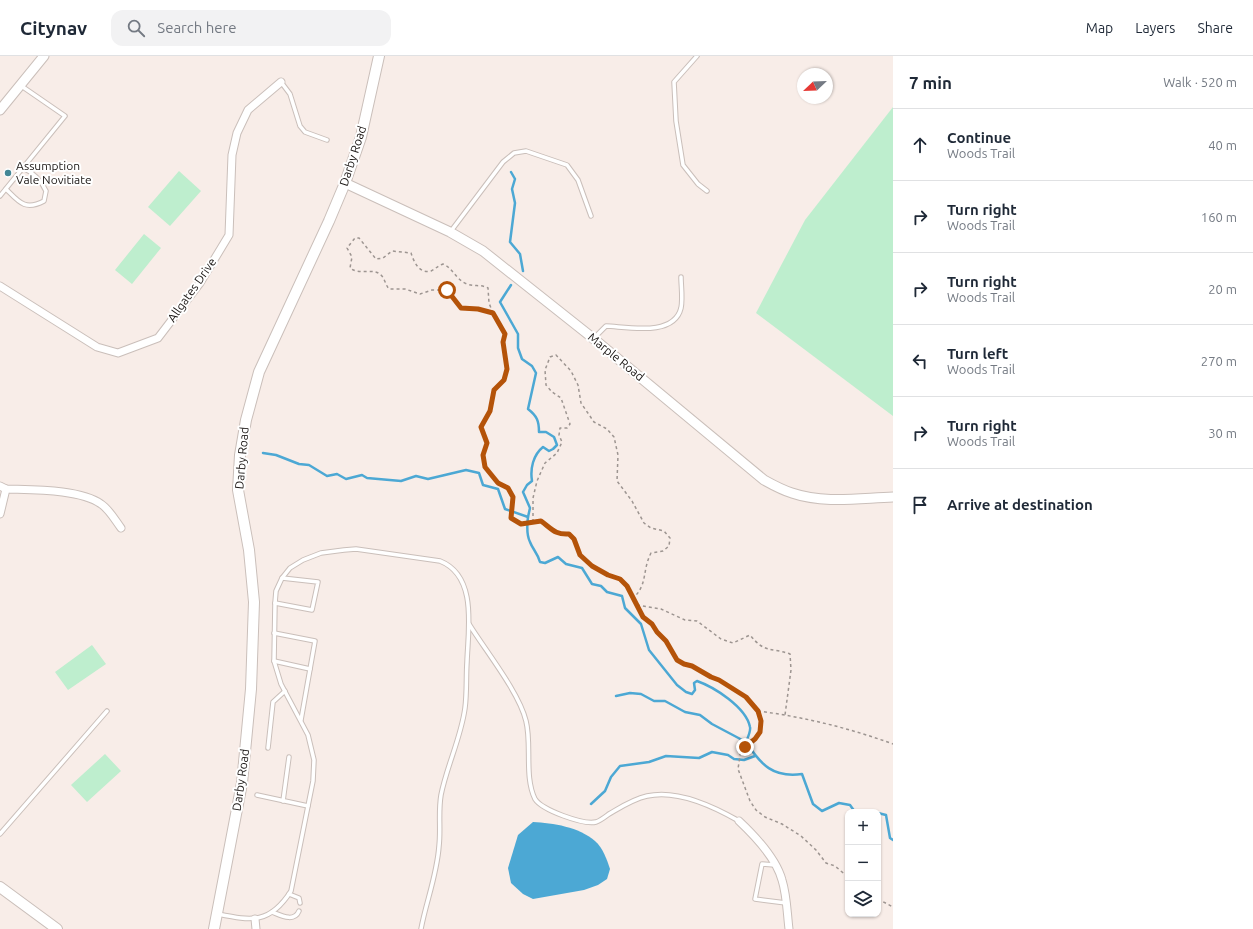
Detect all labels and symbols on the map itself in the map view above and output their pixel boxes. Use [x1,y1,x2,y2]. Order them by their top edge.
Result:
north arrow [797,68,833,104]
street label: Darby Road [337,124,368,188]
place label: Assumption Vale Novitiate [16,159,92,186]
marker: Assumption Vale Novitiate [3,168,13,178]
street label: Allgates Drive [165,255,218,324]
route start [438,281,456,299]
street label: Marple Road [586,330,647,383]
street label: Darby Road [232,426,251,490]
route end [736,738,754,756]
street label: Darby Road [230,748,251,812]

